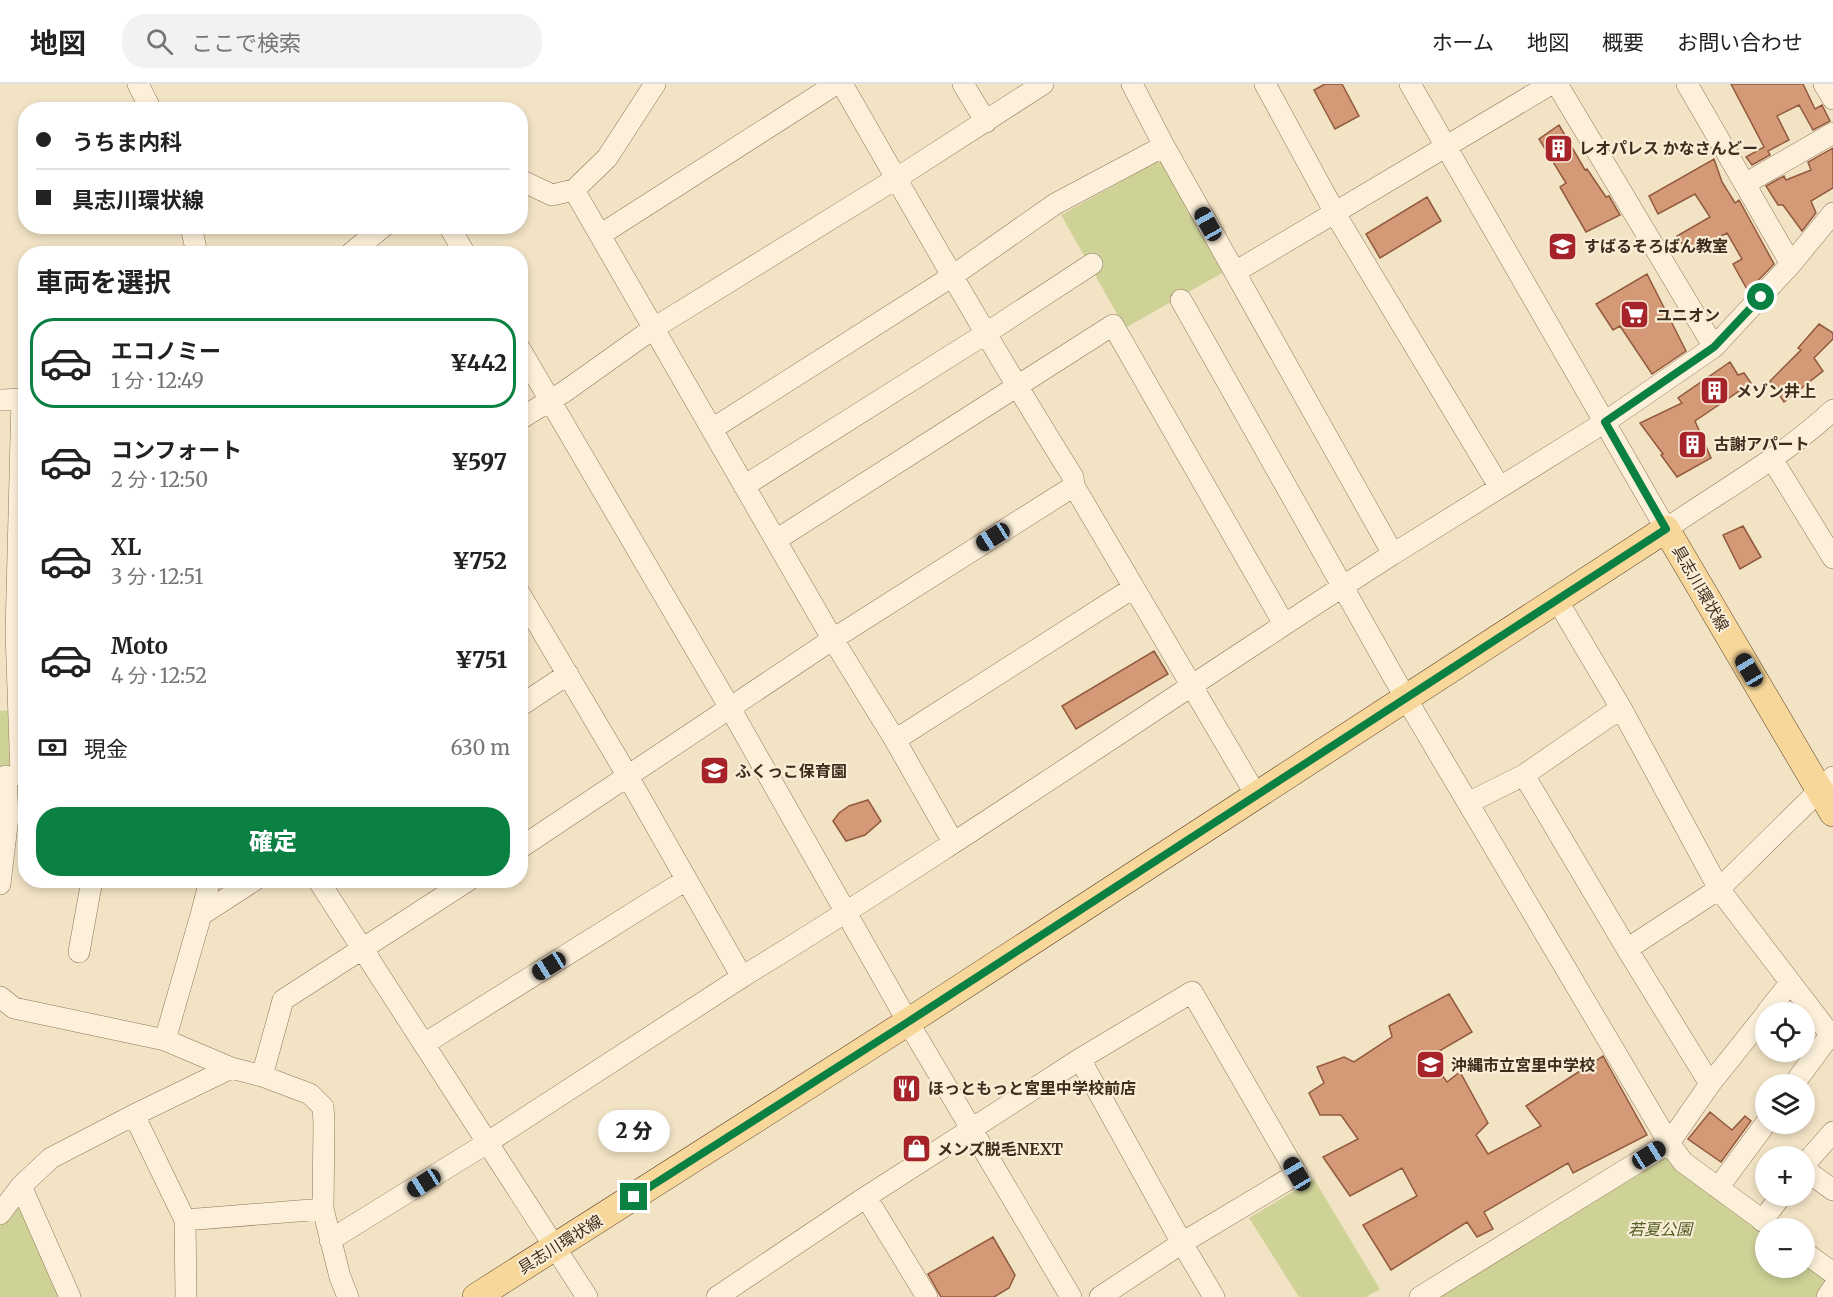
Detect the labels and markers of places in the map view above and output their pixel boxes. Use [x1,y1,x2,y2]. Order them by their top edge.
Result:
building icon: レオパレス かなさんどー [1542,132,1574,164]
place label: レオパレス かなさんどー [1579,138,1758,158]
school or university icon: すばるそろばん教室 [1547,230,1579,262]
place label: すばるそろばん教室 [1584,236,1728,256]
supermarket icon: ユニオン [1619,299,1651,331]
place label: ユニオン [1656,305,1720,325]
building icon: メゾン井上 [1699,375,1731,407]
place label: メゾン井上 [1736,381,1816,401]
building icon: 古謝アパート [1677,428,1709,460]
place label: 古謝アパート [1714,434,1810,454]
school or university icon: ふくっこ保育園 [698,755,730,787]
place label: ふくっこ保育園 [735,761,847,781]
school or university icon: 沖縄市立宮里中学校 [1414,1049,1446,1081]
place label: 沖縄市立宮里中学校 [1451,1055,1595,1075]
restaurant icon: ほっともっと宮里中学校前店 [891,1072,923,1104]
place label: ほっともっと宮里中学校前店 [928,1078,1136,1098]
shop icon: メンズ脱毛NEXT [900,1133,932,1165]
place label: メンズ脱毛NEXT [937,1139,1064,1159]

